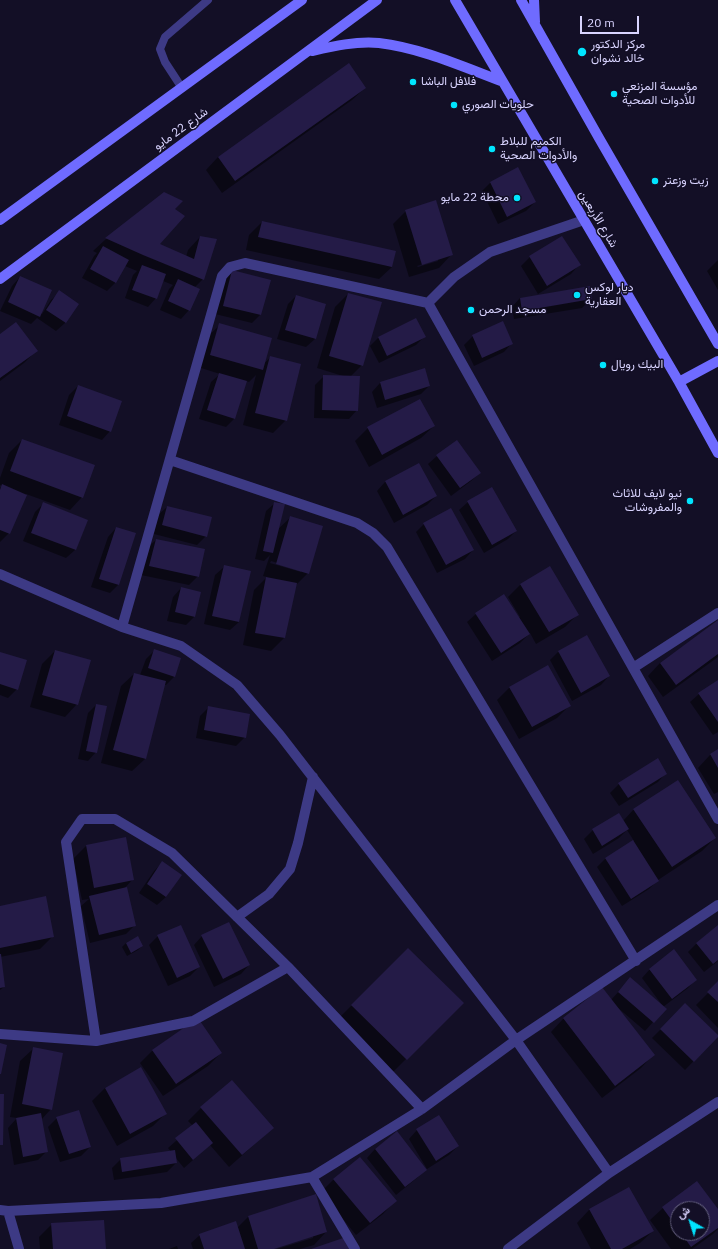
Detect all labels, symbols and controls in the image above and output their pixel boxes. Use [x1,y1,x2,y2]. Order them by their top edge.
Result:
scale bar [582,8,641,34]
text: 20 m [587,15,615,30]
place label: مركز الدكتور خالد نشوان [591,38,645,66]
marker: مركز الدكتور خالد نشوان [576,46,588,58]
place label: فلافل الباشا [421,75,476,89]
marker: فلافل الباشا [408,77,418,87]
place label: مؤسسة المزنعي للأدوات الصحية [622,80,697,108]
marker: مؤسسة المزنعي للأدوات الصحية [609,89,619,99]
place label: حلويات الصوري [462,98,534,112]
marker: حلويات الصوري [449,100,459,110]
street label: شارع 22 مايو [151,105,211,153]
place label: الكميم للبلاط والأدوات الصحية [500,135,577,163]
marker: الكميم للبلاط والأدوات الصحية [487,144,497,154]
place label: زيت وزعتر [663,174,709,188]
marker: زيت وزعتر [650,176,660,186]
street label: شارع الأربعين [575,188,621,250]
place label: محطة 22 مايو [441,191,509,205]
marker: محطة 22 مايو [512,193,522,203]
place label: ديار لوكس العقارية [585,281,634,309]
marker: ديار لوكس العقارية [572,290,582,300]
place label: مسجد الرحمن [479,303,546,317]
marker: مسجد الرحمن [466,305,476,315]
place label: البيك رويال [611,358,663,372]
marker: البيك رويال [598,360,608,370]
place label: نيو لايف للاثاث والمفروشات [613,487,682,515]
marker: نيو لايف للاثاث والمفروشات [685,496,695,506]
north arrow [670,1201,710,1241]
text: ش [674,1203,693,1222]

